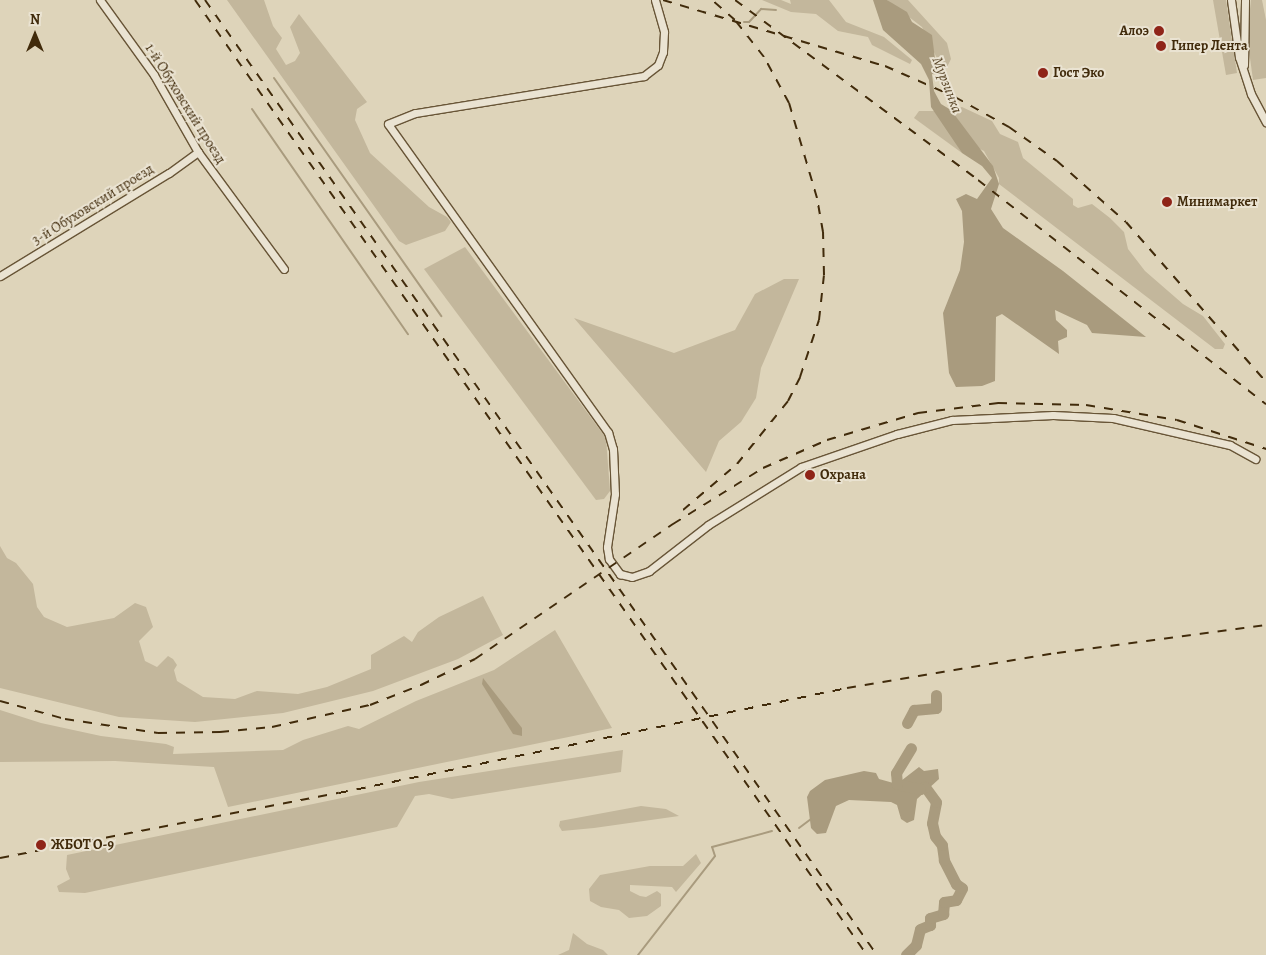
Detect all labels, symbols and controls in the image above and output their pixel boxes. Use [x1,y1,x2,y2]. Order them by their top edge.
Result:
north arrow [10,10,60,60]
text: N [30,10,40,29]
place label: Алоэ [1120,23,1149,39]
marker: Алоэ [1153,25,1165,37]
place label: Гипер Лента [1171,38,1248,54]
marker: Гипер Лента [1155,40,1167,52]
street label: 1-й Обуховский проезд [141,41,229,167]
water label: Мурзинка [928,54,966,116]
place label: Гост Эко [1053,65,1104,81]
marker: Гост Эко [1037,67,1049,79]
street label: 3-й Обуховский проезд [29,161,157,249]
place label: Минимаркет [1177,194,1257,210]
marker: Минимаркет [1161,196,1173,208]
place label: Охрана [820,467,866,483]
marker: Охрана [804,469,816,481]
place label: ЖБОТ О-9 [51,837,114,853]
marker: ЖБОТ О-9 [35,839,47,851]

